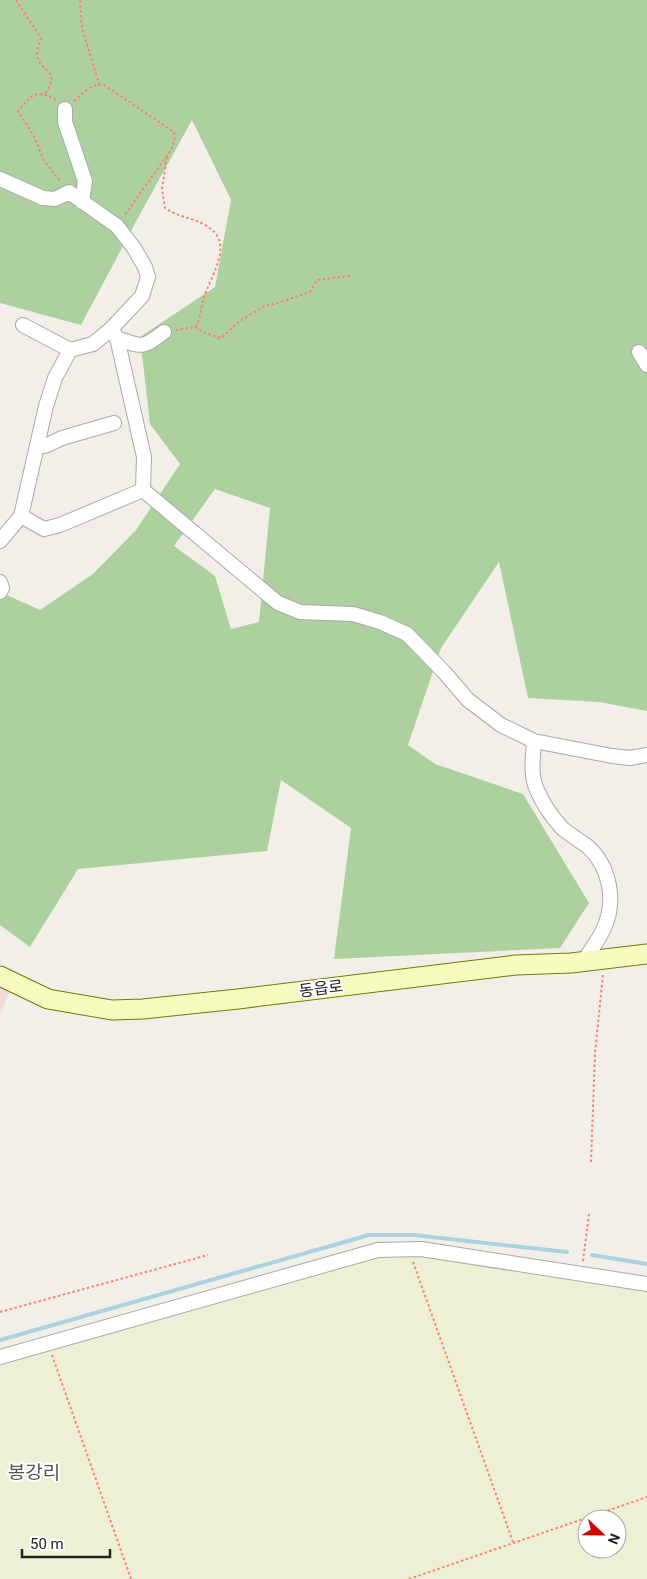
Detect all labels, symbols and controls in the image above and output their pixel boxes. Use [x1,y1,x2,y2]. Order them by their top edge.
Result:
street label: 동읍로 [298,976,344,1001]
district label: 봉강리 [8,1461,60,1484]
north arrow [577,1509,627,1559]
scale bar [22,1526,110,1558]
text: N [605,1531,623,1546]
text: 50 m [30,1535,64,1553]

